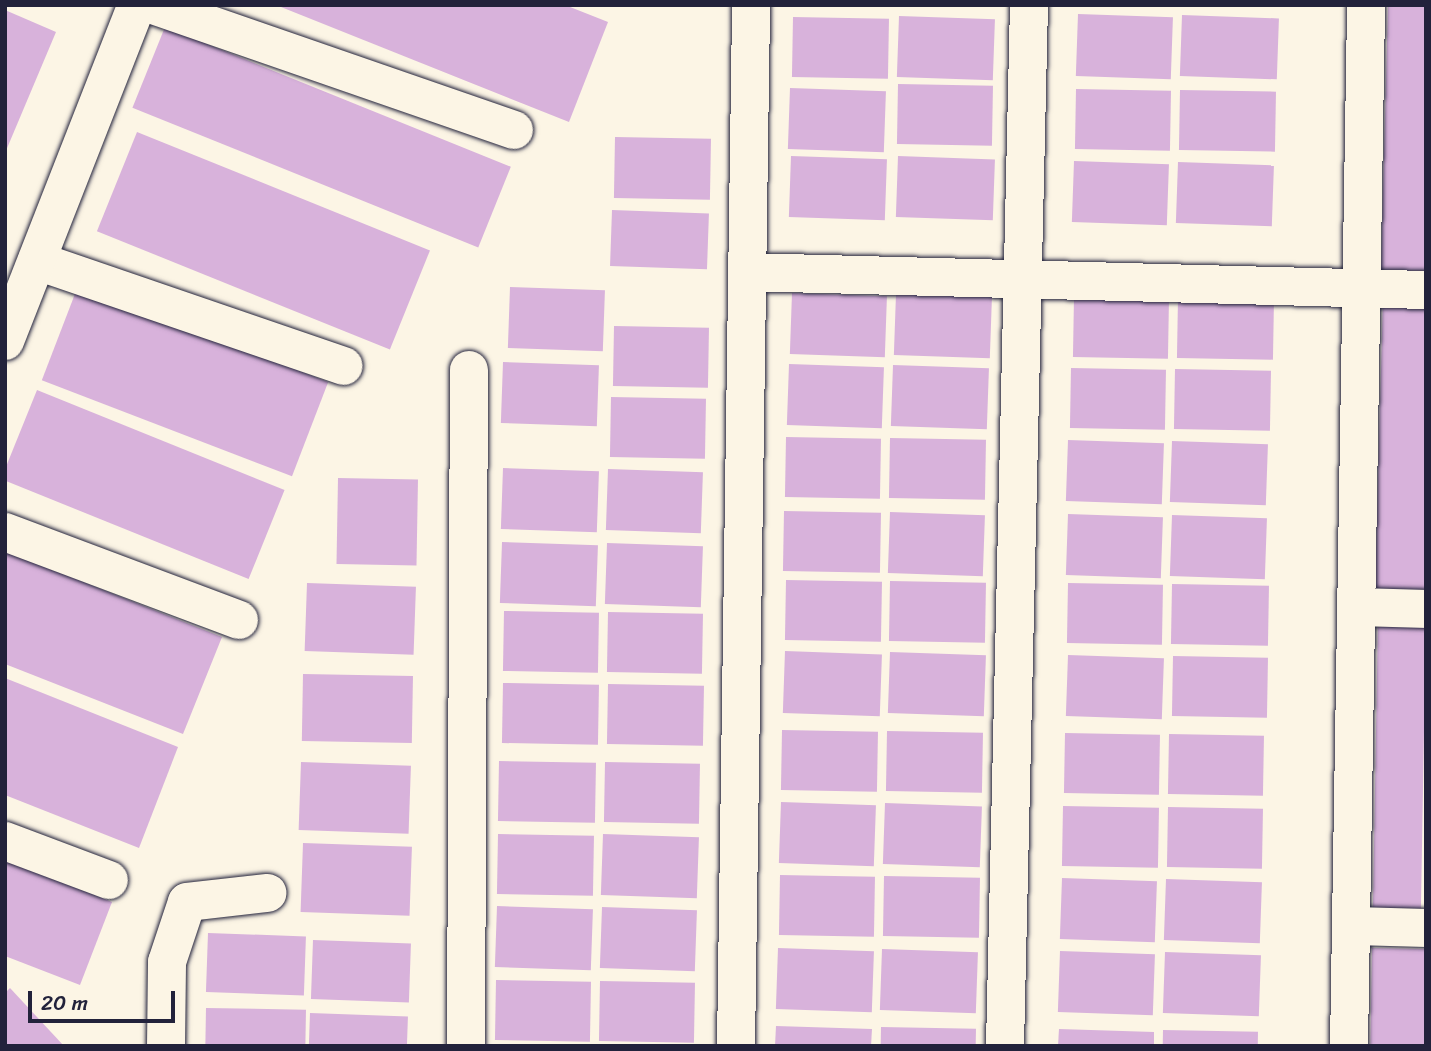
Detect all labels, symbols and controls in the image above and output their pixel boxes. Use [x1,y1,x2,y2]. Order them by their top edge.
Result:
scale bar [32,978,178,1022]
text: 20 m [41,984,88,1022]

